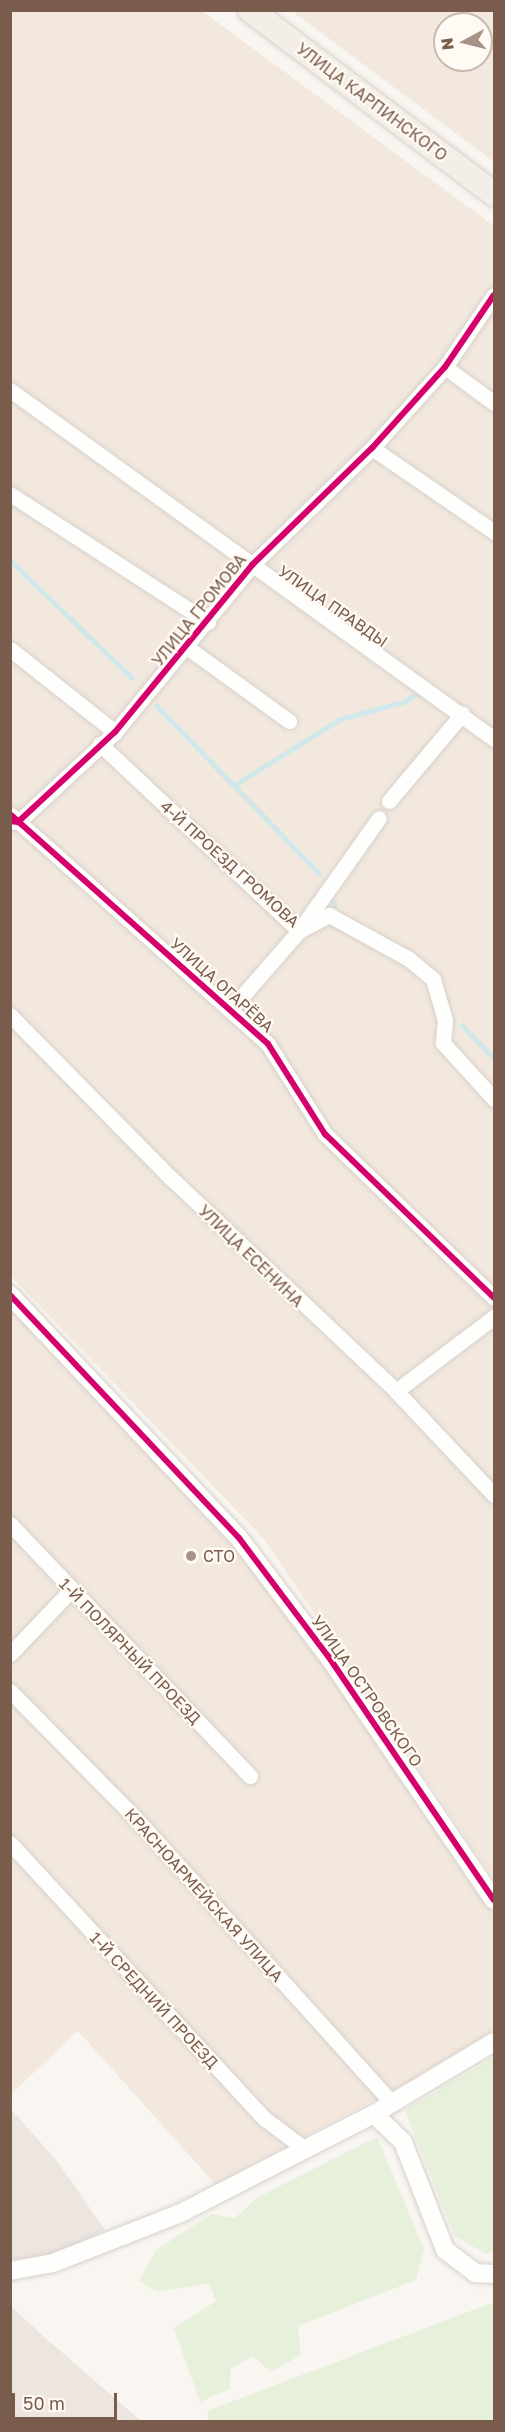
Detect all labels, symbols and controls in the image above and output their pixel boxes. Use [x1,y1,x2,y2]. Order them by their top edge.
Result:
north arrow [433,12,493,72]
text: N [436,37,458,51]
street label: УЛИЦА КАРПИНСКОГО [293,39,451,165]
street label: УЛИЦА ГРОМОВА [148,550,250,670]
street label: УЛИЦА ПРАВДЫ [275,561,391,651]
street label: 4-Й ПРОЕЗД ГРОМОВА [157,797,303,931]
street label: УЛИЦА ОГАРЁВА [166,934,278,1036]
street label: УЛИЦА ЕСЕНИНА [195,1201,307,1311]
place label: СТО [203,1546,235,1566]
marker: СТО [184,1549,198,1563]
street label: 1-Й ПОЛЯРНЫЙ ПРОЕЗД [55,1574,205,1728]
street label: УЛИЦА ОСТРОВСКОГО [307,1612,427,1770]
street label: КРАСНОАРМЕЙСКАЯ УЛИЦА [121,1804,287,1986]
street label: 1-Й СРЕДНИЙ ПРОЕЗД [86,1928,222,2072]
scale bar [15,2381,120,2419]
text: 50 m [23,2392,65,2414]

